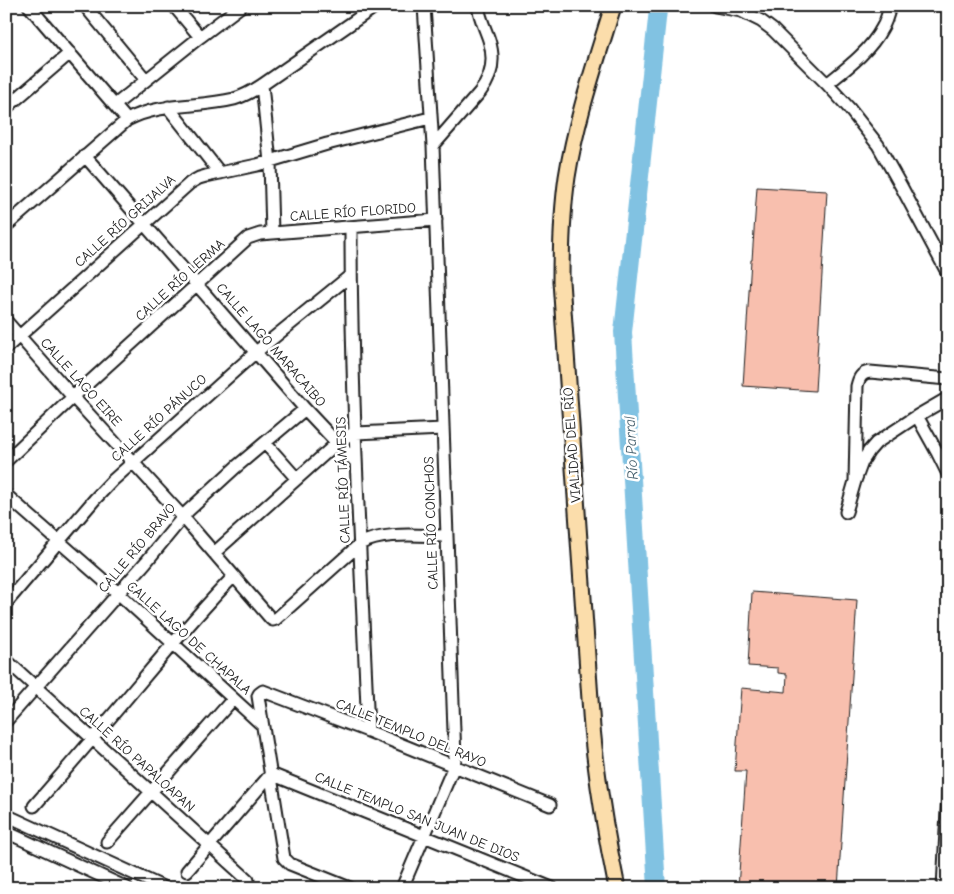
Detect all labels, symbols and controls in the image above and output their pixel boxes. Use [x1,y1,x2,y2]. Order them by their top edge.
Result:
street label: CALLE RÍO GRIJALVA [71,171,179,271]
street label: CALLE RÍO FLORIDO [289,199,417,225]
street label: CALLE RÍO LERMA [132,235,228,325]
street label: CALLE LAGO MARACAIBO [212,279,330,411]
street label: CALLE LAGO EIRE [37,334,125,430]
street label: CALLE RÍO PÁNUCO [108,371,210,465]
street label: VIALIDAD DEL RÍO [559,387,585,503]
water label: Río Parral [620,415,642,480]
street label: CALLE RÍO TÁMESIS [332,416,354,544]
street label: CALLE RÍO CONCHOS [420,456,442,590]
street label: CALLE RÍO BRAVO [95,500,179,596]
street label: CALLE LAGO DE CHAPALA [123,577,255,699]
street label: CALLE TEMPLO DEL RAYO [333,695,489,771]
street label: CALLE RÍO PAPALOAPAN [76,702,198,816]
street label: CALLE TEMPLO SAN JUAN DE DIOS [312,768,522,866]

